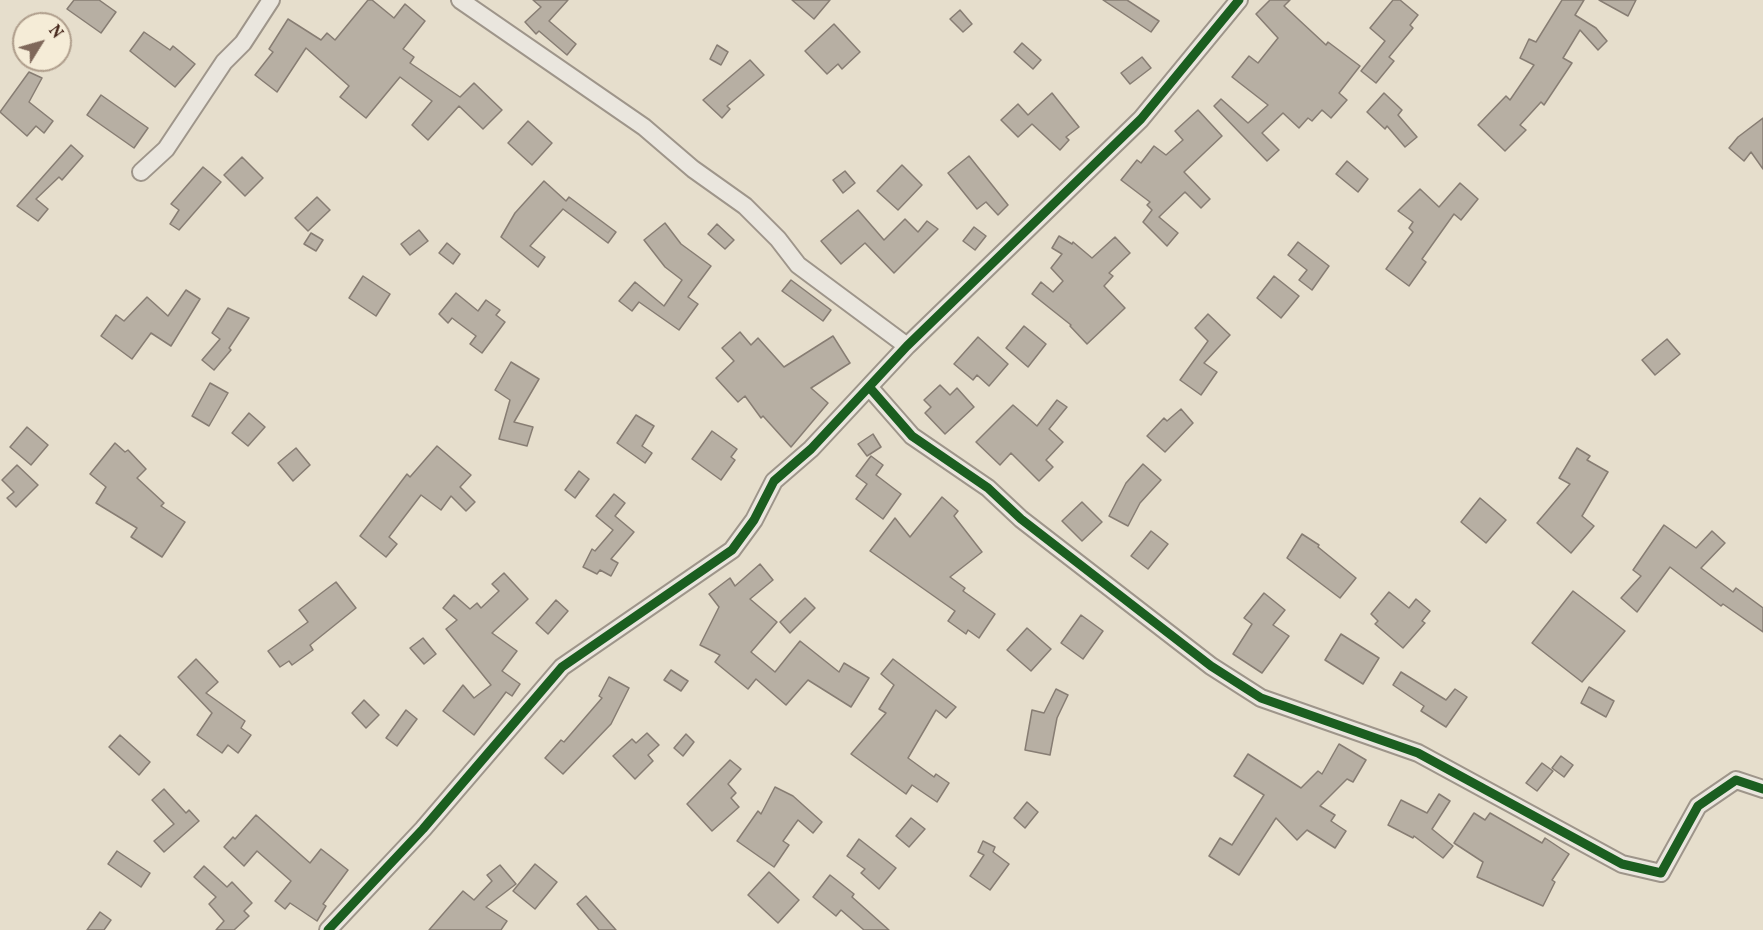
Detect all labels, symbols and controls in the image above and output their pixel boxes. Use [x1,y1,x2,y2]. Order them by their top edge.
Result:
north arrow [12,12,72,72]
text: N [42,21,67,44]

